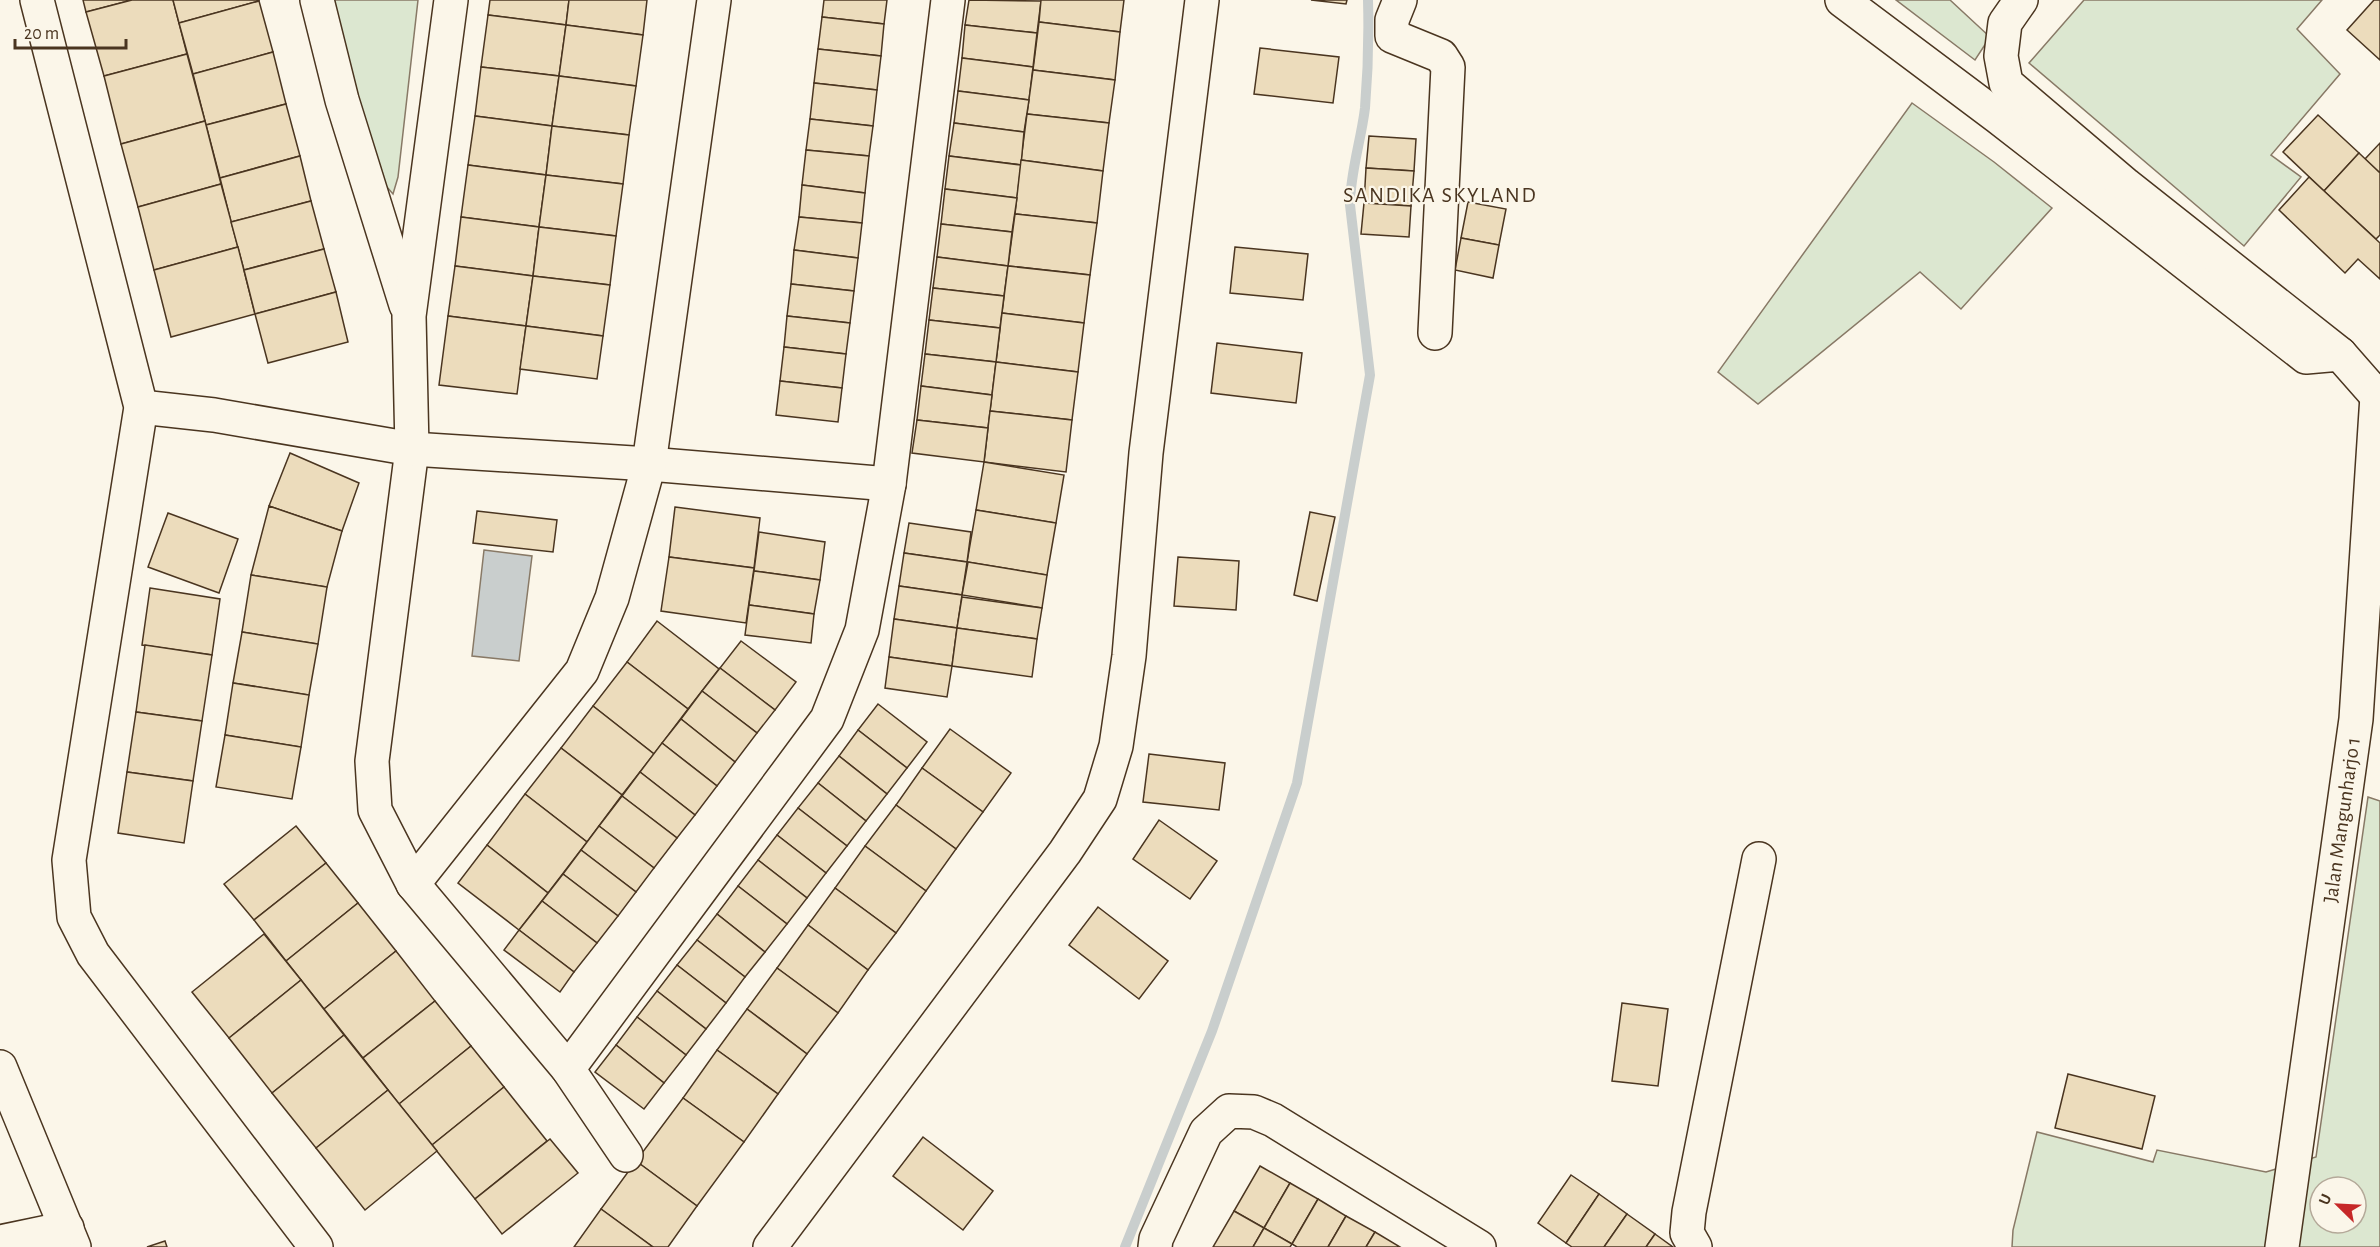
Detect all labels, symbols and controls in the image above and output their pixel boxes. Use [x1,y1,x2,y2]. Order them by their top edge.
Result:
scale bar [15,12,126,50]
text: 20 m [24,25,59,43]
district label: SANDIKA SKYLAND [1343,184,1537,206]
street label: Jalan Mangunharjo 1 [2320,736,2364,904]
north arrow [2308,1175,2368,1235]
text: U [2316,1191,2335,1207]

